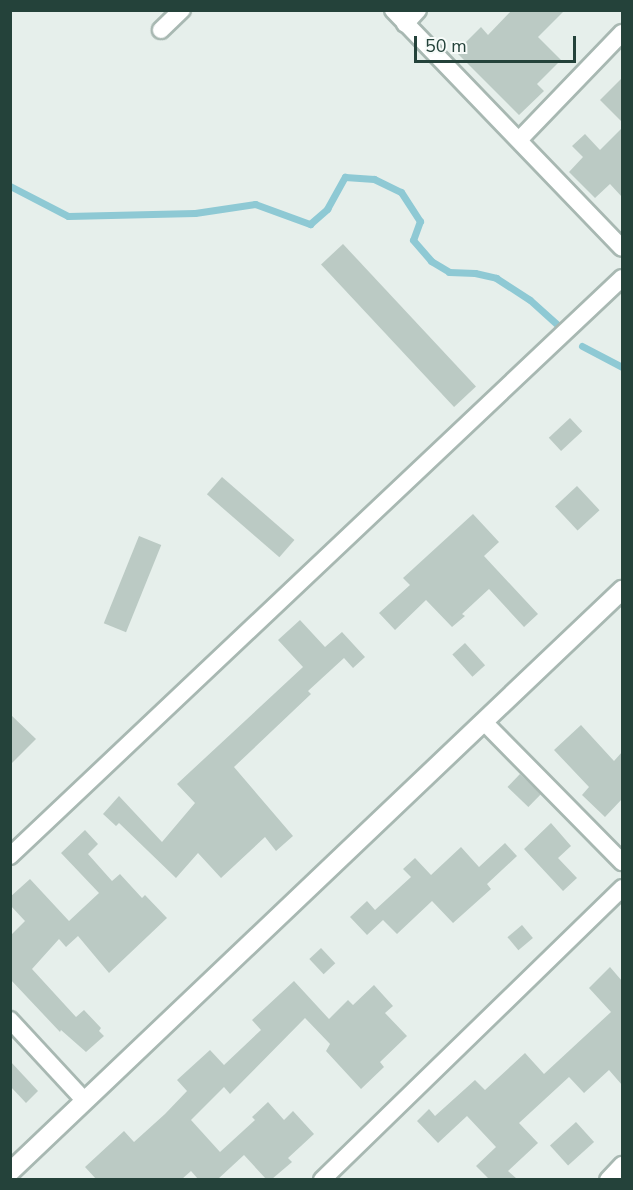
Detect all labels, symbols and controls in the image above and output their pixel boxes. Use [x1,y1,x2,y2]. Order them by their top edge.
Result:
scale bar [417,24,579,62]
text: 50 m [425,34,467,58]

